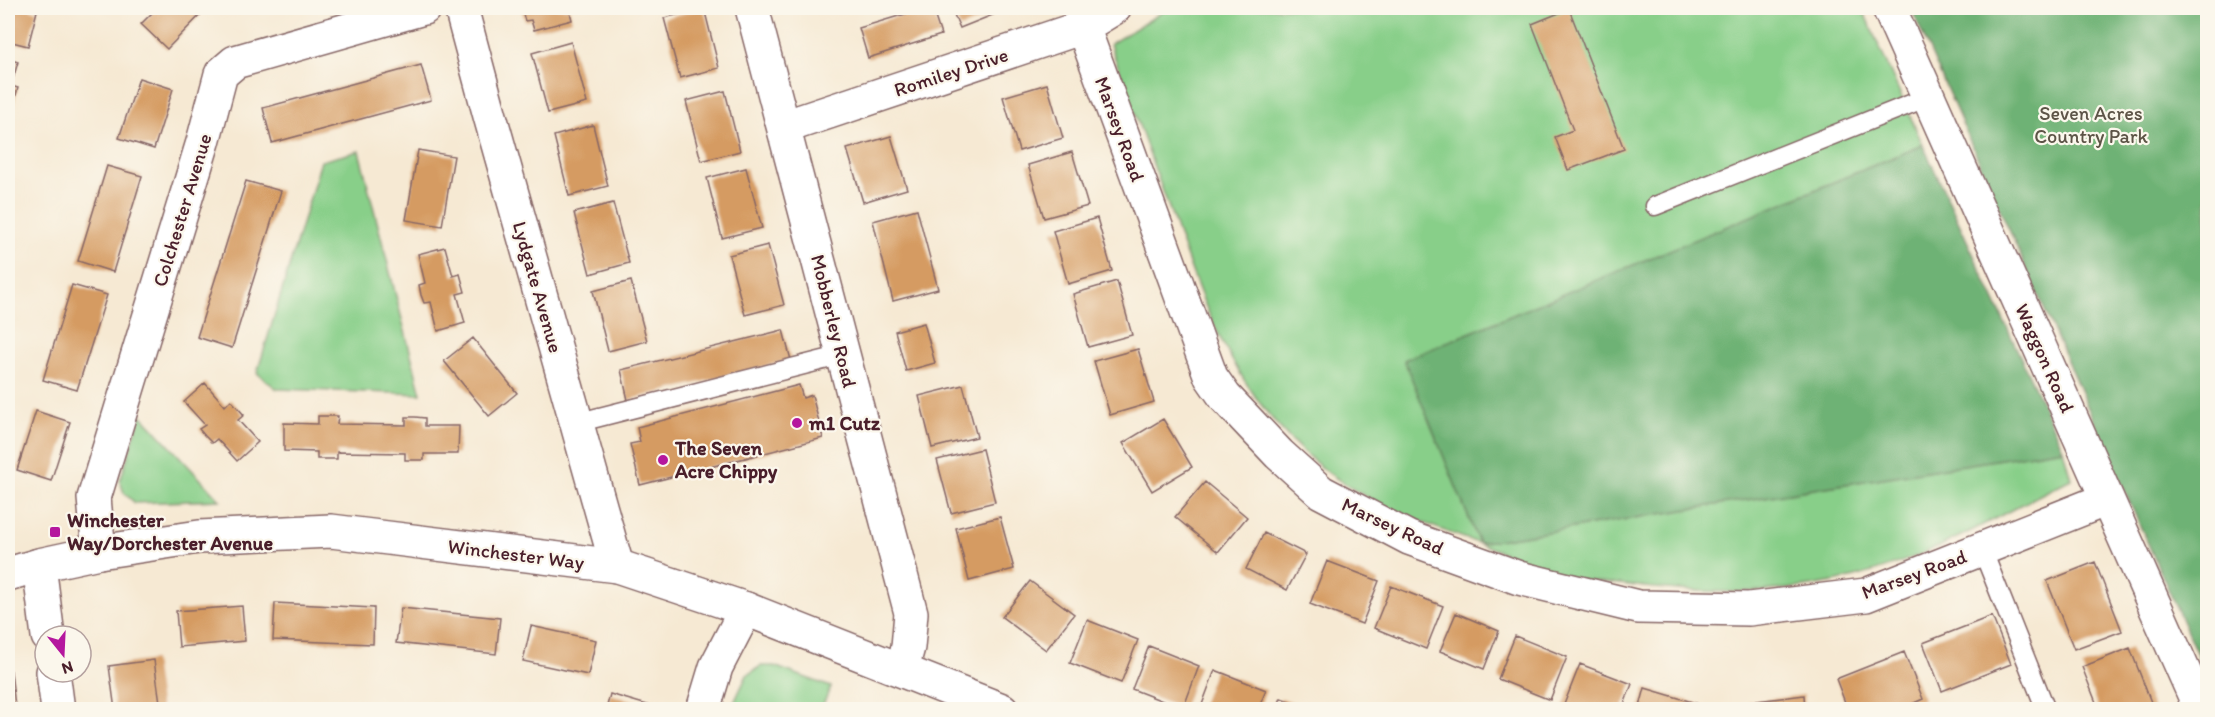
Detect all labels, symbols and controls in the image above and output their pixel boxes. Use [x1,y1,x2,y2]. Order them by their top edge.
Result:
street label: Romiley Drive [891,42,1011,102]
street label: Marsey Road [1090,73,1150,185]
park label: Seven Acres Country Park [2034,101,2149,148]
street label: Colchester Avenue [147,130,217,290]
street label: Lydgate Avenue [508,219,568,355]
street label: Mobberley Road [806,252,862,390]
street label: Waggon Road [2010,300,2080,416]
place label: m1 Cutz [808,411,881,435]
marker: m1 Cutz [790,416,804,430]
place label: The Seven Acre Chippy [674,436,778,484]
marker: The Seven Acre Chippy [656,453,670,467]
street label: Marsey Road [1338,492,1448,560]
place label: Winchester Way/Dorchester Avenue [67,508,273,556]
marker: Winchester Way/Dorchester Avenue [48,525,62,539]
street label: Winchester Way [446,534,586,574]
street label: Marsey Road [1858,544,1970,604]
north arrow [33,624,93,684]
text: N [59,657,76,678]

